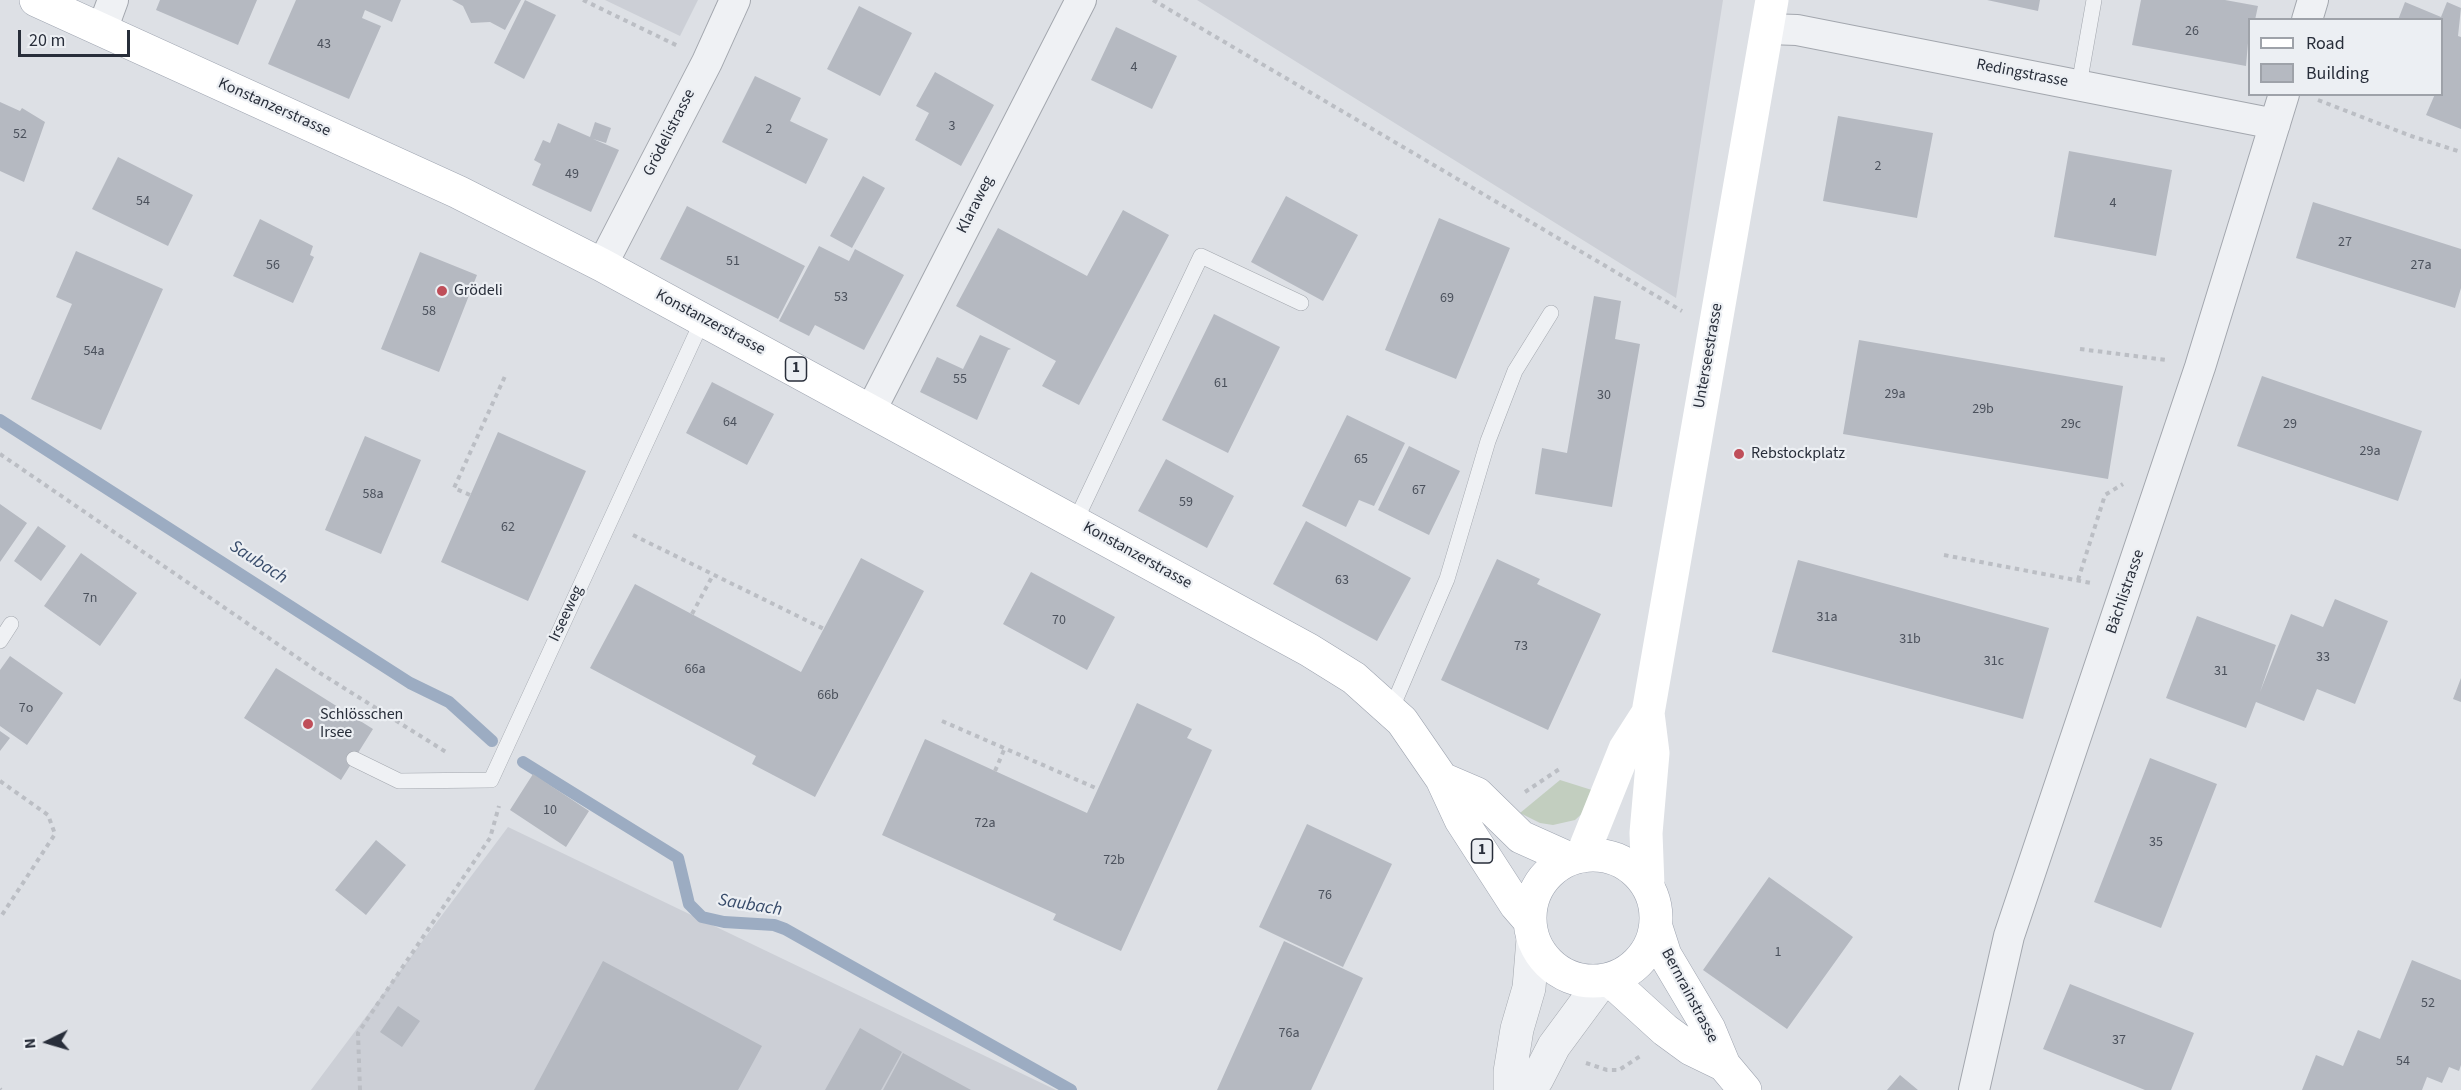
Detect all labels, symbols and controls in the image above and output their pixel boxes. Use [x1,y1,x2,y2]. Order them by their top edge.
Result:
scale bar [21,18,134,56]
legend [2248,18,2443,96]
house number: 26 [2185,24,2199,40]
text: 20 m [29,28,65,53]
text: Road [2306,31,2345,56]
house number: 43 [317,37,331,53]
street label: Redingstrasse [1975,56,2069,92]
house number: 4 [1131,60,1137,76]
text: Building [2306,61,2369,86]
street label: Konstanzerstrasse [215,75,333,141]
street label: Grödelistrasse [640,86,700,180]
house number: 3 [949,119,955,135]
house number: 2 [766,122,772,138]
house number: 52 [13,127,27,143]
house number: 2 [1875,159,1881,175]
house number: 49 [565,167,579,183]
street label: Klaraweg [953,173,999,237]
house number: 54 [136,194,150,210]
house number: 4 [2110,196,2116,212]
house number: 27 [2338,235,2352,251]
house number: 51 [726,254,740,270]
house number: 56 [266,258,280,274]
house number: 27a [2411,258,2431,274]
place label: Grödeli [454,281,503,301]
marker: Grödeli [435,284,449,298]
street label: Konstanzerstrasse [652,286,768,360]
house number: 53 [834,290,848,306]
house number: 69 [1440,291,1454,307]
street label: Unterseestrasse [1690,302,1728,410]
house number: 58 [422,304,436,320]
house number: 54a [84,344,104,360]
road number: 1 [786,357,806,381]
house number: 55 [953,372,967,388]
house number: 61 [1214,376,1228,392]
house number: 29a [1885,387,1905,403]
house number: 30 [1597,388,1611,404]
house number: 29b [1972,402,1994,418]
house number: 64 [723,415,737,431]
house number: 29c [2061,417,2081,433]
house number: 29 [2283,417,2297,433]
place label: Rebstockplatz [1751,444,1845,464]
house number: 29a [2360,444,2380,460]
marker: Rebstockplatz [1732,447,1746,461]
house number: 65 [1354,452,1368,468]
house number: 67 [1412,483,1426,499]
house number: 58a [363,487,383,503]
house number: 59 [1179,495,1193,511]
street label: Konstanzerstrasse [1079,518,1195,594]
house number: 62 [501,520,515,536]
water label: Saubach [225,536,291,590]
street label: Bächlistrasse [2103,547,2149,637]
house number: 63 [1335,573,1349,589]
street label: Irseeweg [546,583,588,645]
house number: 7n [83,591,97,607]
house number: 31a [1817,610,1837,626]
house number: 70 [1052,613,1066,629]
house number: 31b [1899,632,1921,648]
house number: 73 [1514,639,1528,655]
house number: 33 [2316,650,2330,666]
house number: 31c [1984,654,2004,670]
house number: 66a [685,662,705,678]
house number: 31 [2214,664,2228,680]
house number: 66b [817,688,839,704]
house number: 7o [19,701,33,717]
place label: Schlösschen Irsee [320,705,403,743]
marker: Schlösschen Irsee [301,717,315,731]
house number: 10 [543,803,557,819]
house number: 72a [975,816,995,832]
house number: 35 [2149,835,2163,851]
road number: 1 [1472,839,1492,863]
house number: 72b [1103,853,1125,869]
house number: 76 [1318,888,1332,904]
water label: Saubach [716,890,784,922]
house number: 1 [1775,945,1781,961]
street label: Bernrainstrasse [1656,946,1722,1046]
house number: 52 [2421,996,2435,1012]
north arrow [18,1012,78,1072]
house number: 76a [1279,1026,1299,1042]
house number: 37 [2112,1033,2126,1049]
text: N [19,1037,41,1050]
house number: 54 [2396,1054,2410,1070]

